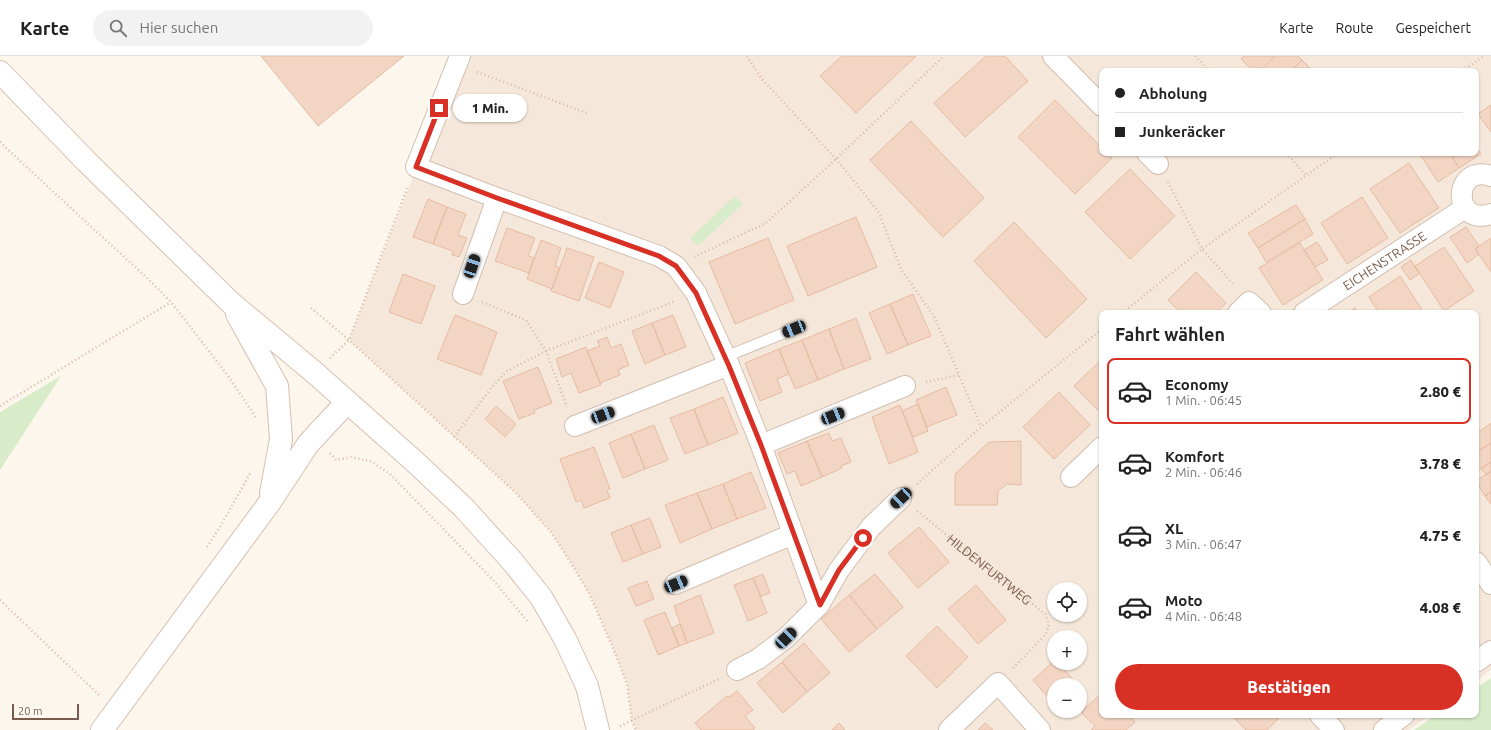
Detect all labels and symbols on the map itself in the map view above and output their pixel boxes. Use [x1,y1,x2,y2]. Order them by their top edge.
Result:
callout: 1 Min. [453,94,527,122]
route end [430,99,448,117]
street label: EICHENSTRASSE [1340,228,1429,293]
car [462,253,482,279]
car [781,319,807,339]
car [590,405,616,425]
car [820,406,846,426]
car [888,485,914,511]
route start [854,529,872,547]
street label: HILDENFURTWEG [945,531,1034,607]
car [663,574,689,594]
car [773,625,799,651]
scale bar [12,702,79,721]

